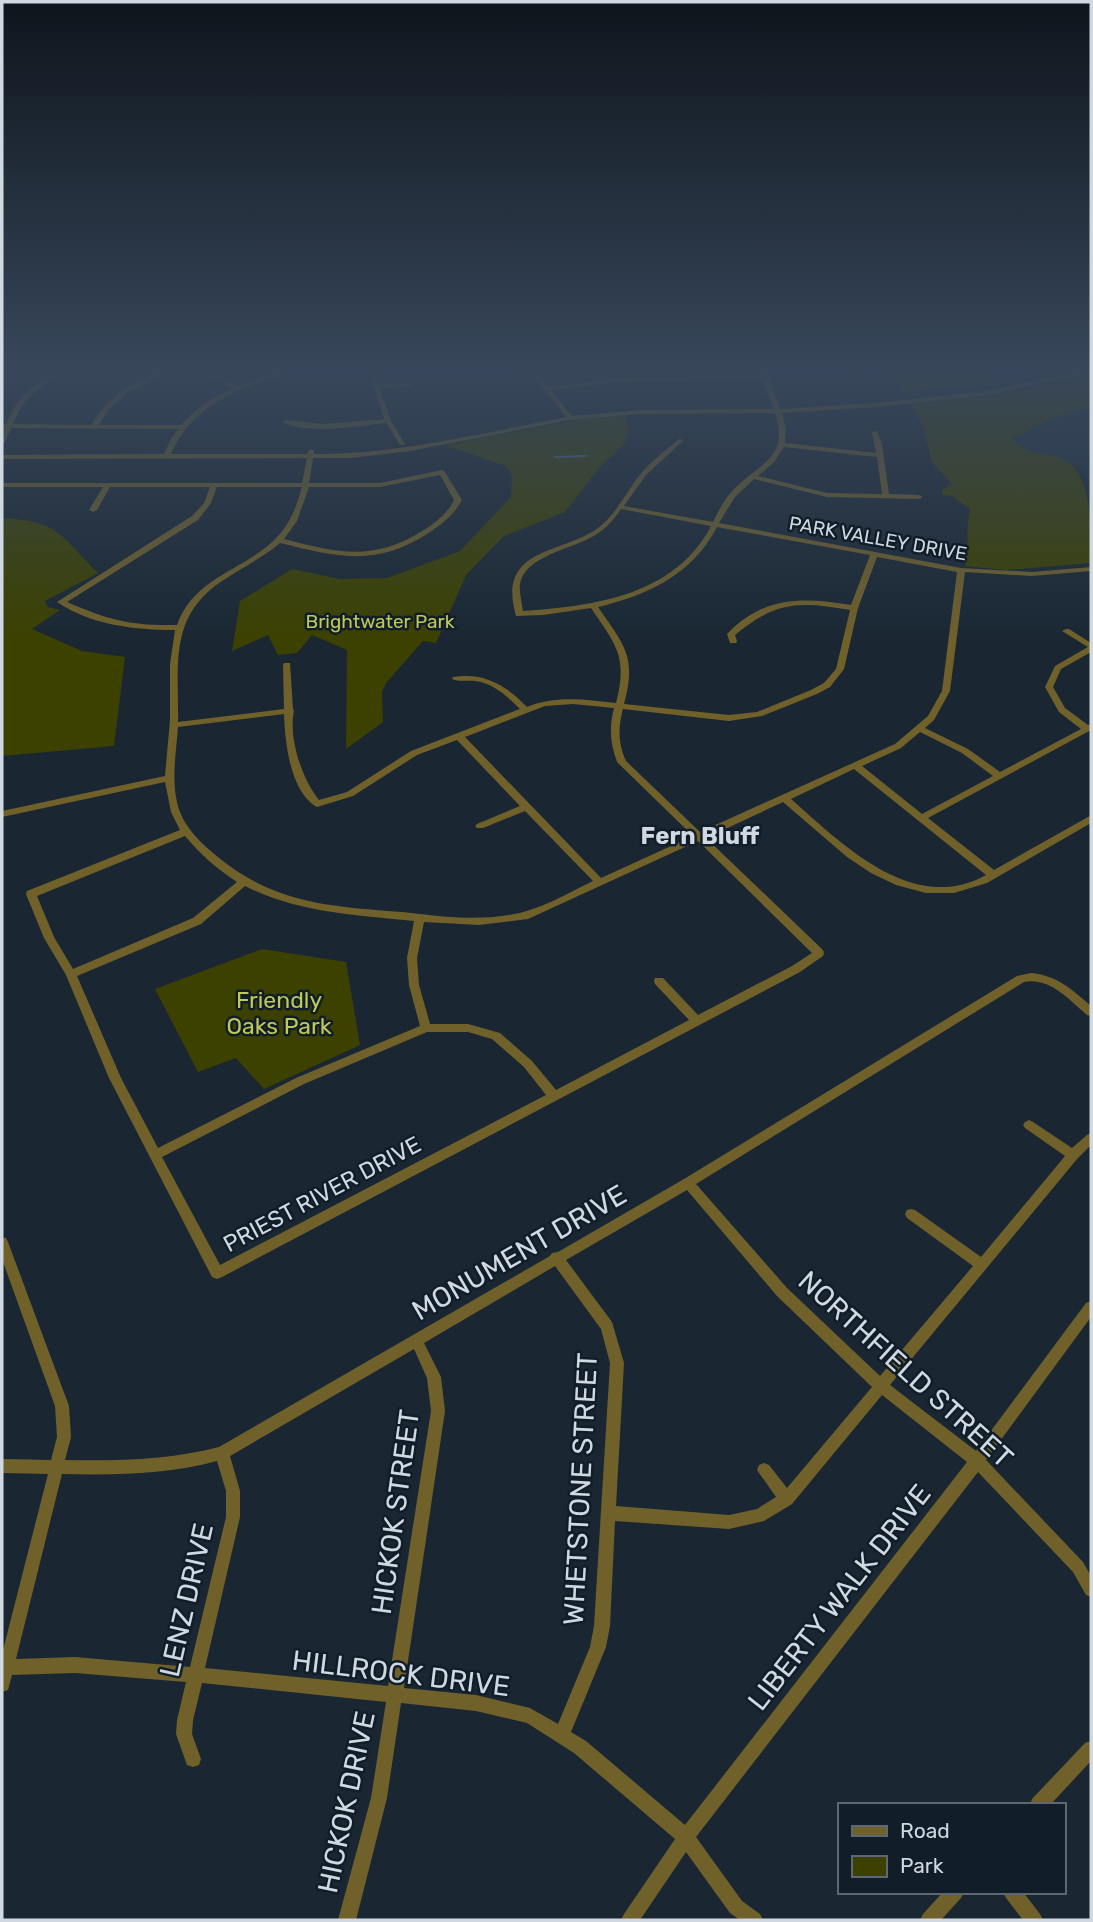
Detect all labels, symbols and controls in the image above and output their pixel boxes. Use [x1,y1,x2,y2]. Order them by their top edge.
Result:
street label: PARK VALLEY DRIVE [787,512,969,565]
park label: Brightwater Park [305,610,455,633]
district label: Fern Bluff [641,822,760,850]
park label: Friendly Oaks Park [226,986,332,1040]
street label: PRIEST RIVER DRIVE [218,1130,426,1258]
street label: MONUMENT DRIVE [406,1178,632,1327]
street label: NORTHFIELD STREET [792,1264,1020,1474]
street label: WHETSTONE STREET [557,1352,604,1626]
street label: HICKOK STREET [365,1408,426,1617]
street label: LIBERTY WALK DRIVE [741,1478,938,1717]
street label: LENZ DRIVE [153,1520,220,1680]
street label: HILLROCK DRIVE [290,1644,512,1703]
street label: HICKOK DRIVE [311,1708,382,1896]
legend [838,1803,1065,1894]
text: Road [900,1818,950,1843]
text: Park [900,1853,944,1878]

